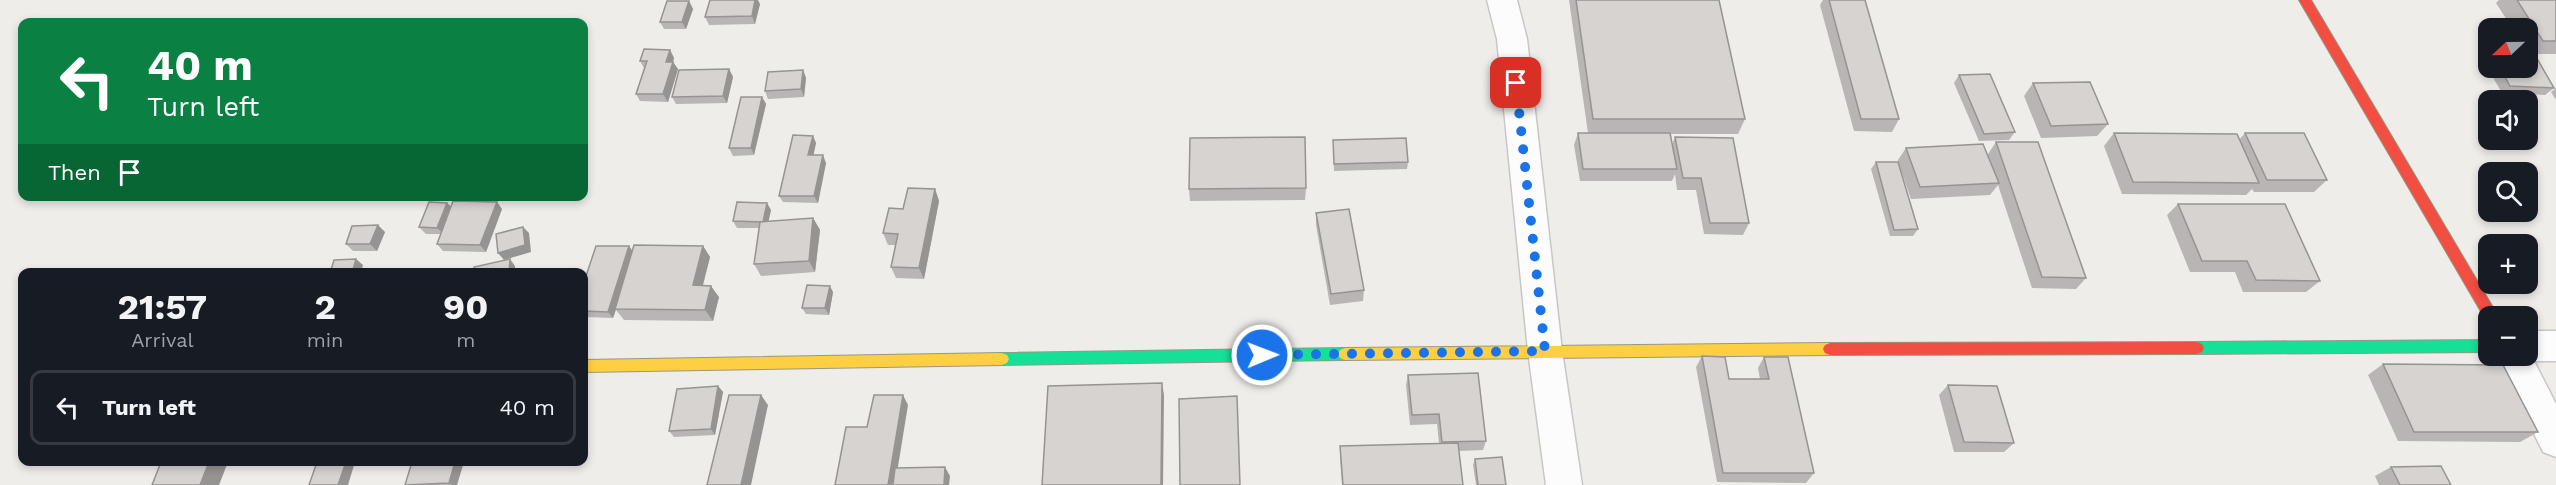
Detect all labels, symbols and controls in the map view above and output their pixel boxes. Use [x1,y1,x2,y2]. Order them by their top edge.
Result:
north arrow [2478,18,2538,78]
map controls [2478,18,2538,366]
text: 40 m [147,41,253,90]
icon: left [48,42,126,120]
pin [1490,57,1541,108]
icon: arrive [1499,66,1532,99]
button: sound [2478,90,2538,150]
text: Turn left [147,91,259,123]
icon: arrive [113,156,146,189]
text: Then [48,160,101,185]
button: search [2478,162,2538,222]
button: + [2478,234,2538,294]
text: 21:57 [118,286,207,328]
text: 2 [314,286,336,328]
text: 90 [443,286,488,328]
button: − [2478,306,2538,366]
position arrow [1230,323,1294,387]
text: Arrival [131,328,194,352]
text: min [307,328,344,352]
text: m [456,328,475,352]
icon: left [51,391,84,424]
text: Turn left [102,395,196,420]
text: 40 m [499,395,555,420]

